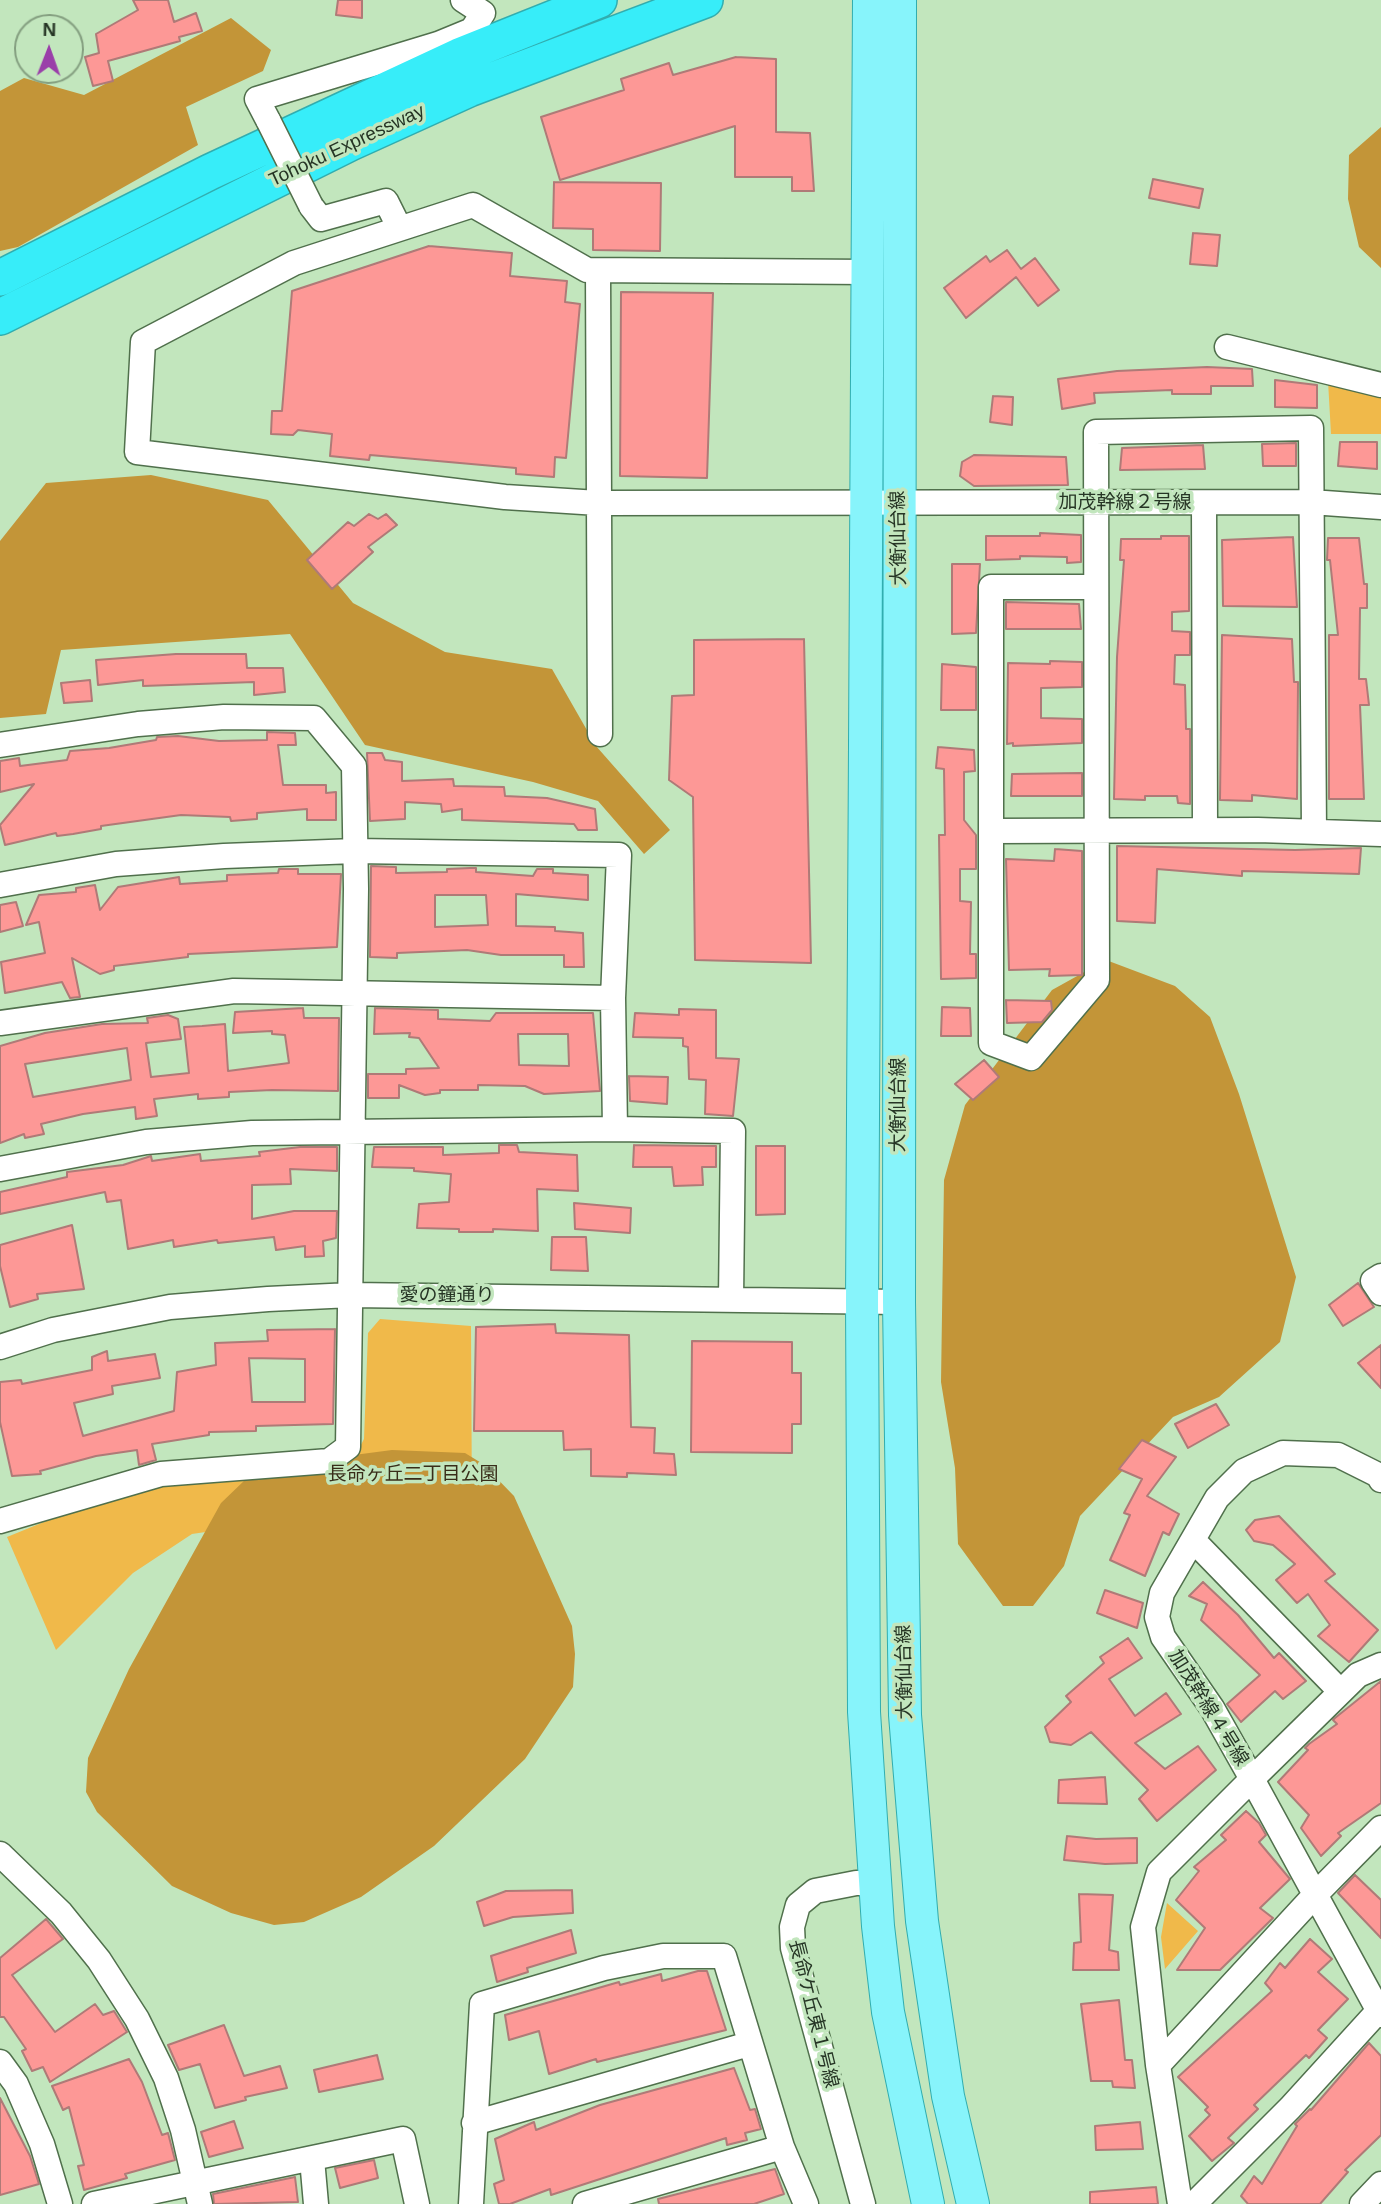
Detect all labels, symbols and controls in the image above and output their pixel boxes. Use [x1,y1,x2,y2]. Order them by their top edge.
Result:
north arrow [14,14,84,84]
text: N [42,19,56,40]
street label: Tohoku Expressway [266,100,428,192]
street label: 大衡仙台線 [887,490,911,586]
street label: 加茂幹線２号線 [1059,492,1191,514]
street label: 大衡仙台線 [888,1058,910,1152]
street label: 愛の鐘通り [400,1285,494,1307]
park label: 長命ヶ丘二丁目公園 [328,1464,498,1486]
street label: 大衡仙台線 [893,1624,917,1720]
street label: 加茂幹線４号線 [1163,1646,1253,1770]
street label: 長命ケ丘東１号線 [784,1937,842,2091]

